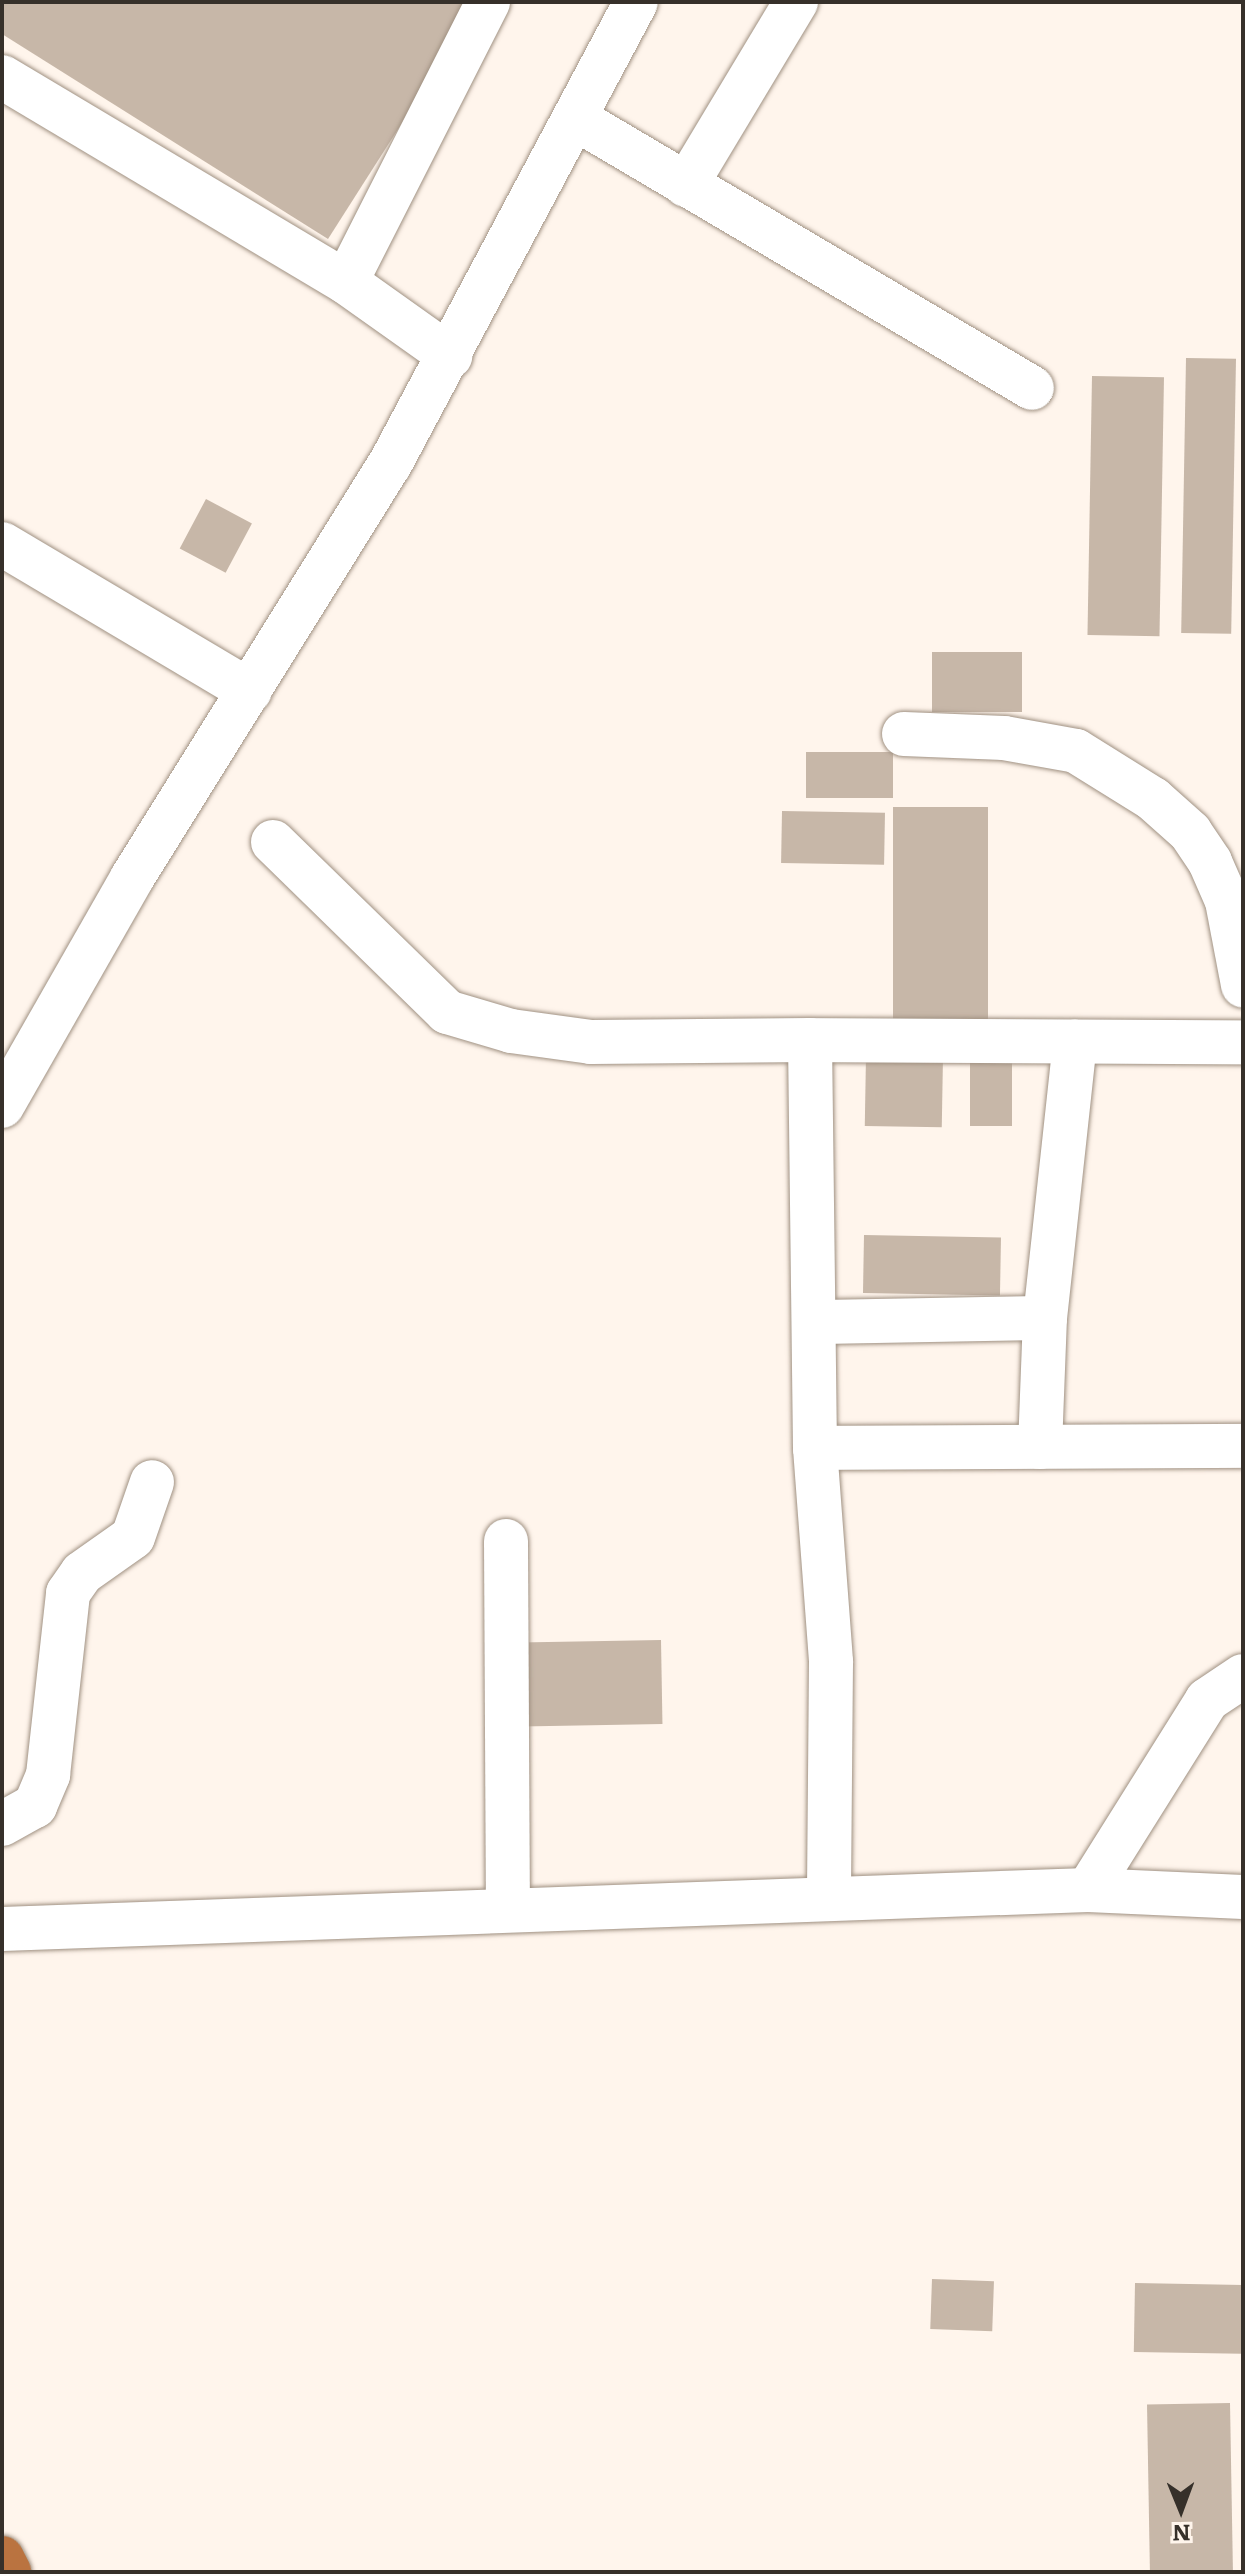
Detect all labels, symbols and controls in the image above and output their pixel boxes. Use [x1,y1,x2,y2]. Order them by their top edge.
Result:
north arrow [1141,2470,1221,2550]
text: N [1172,2518,1191,2551]

